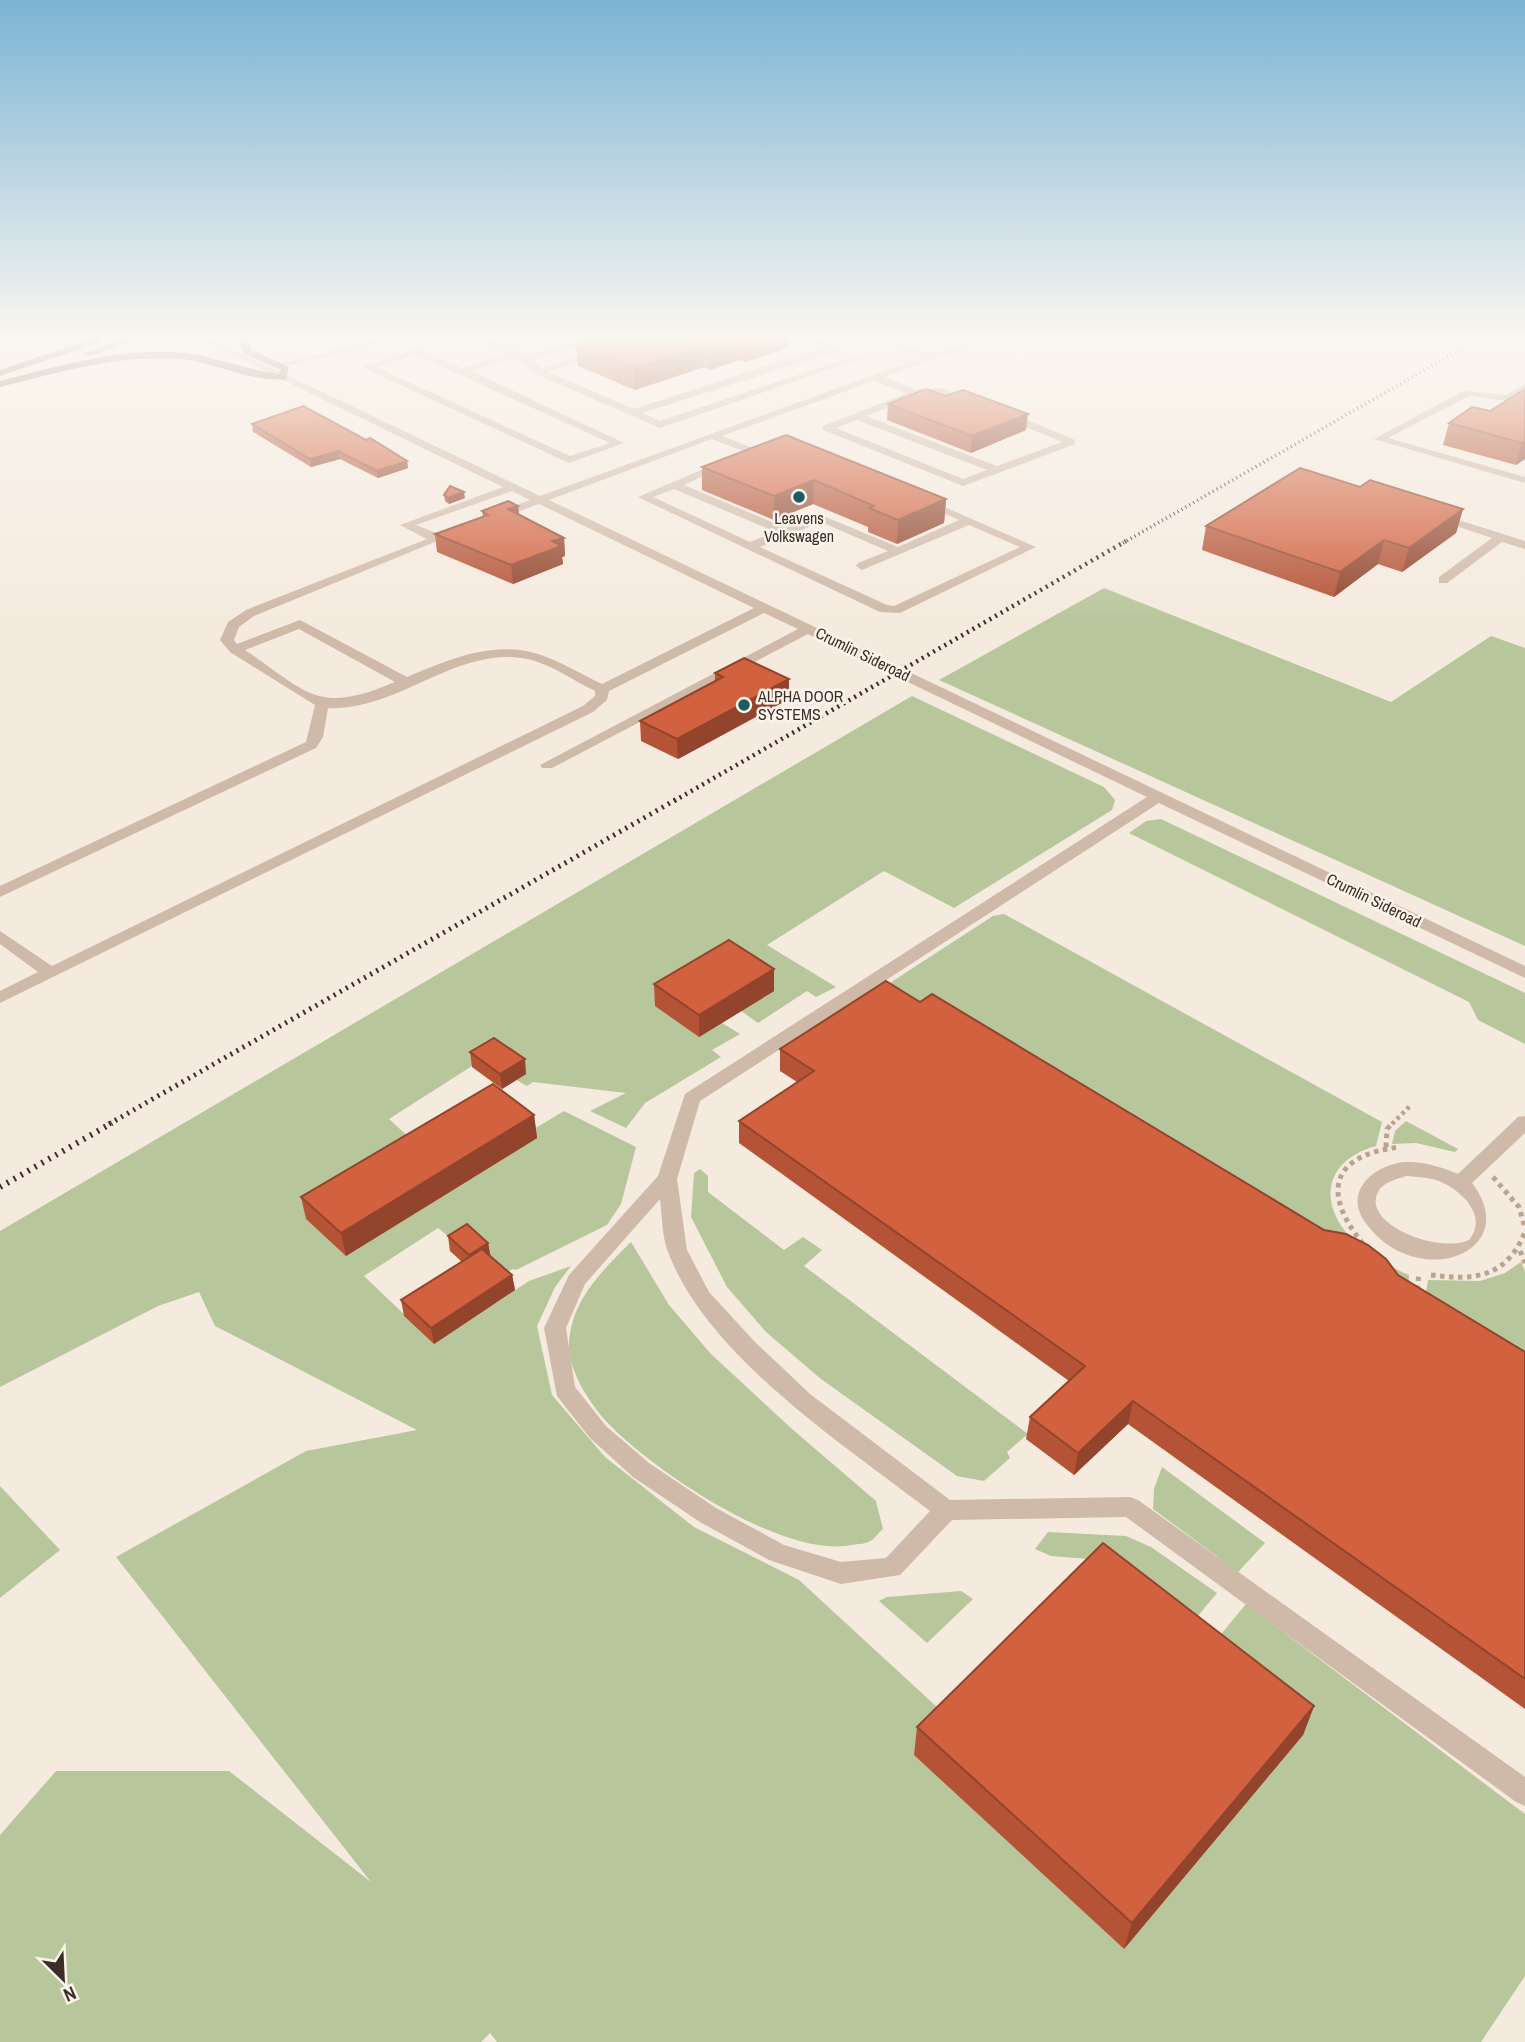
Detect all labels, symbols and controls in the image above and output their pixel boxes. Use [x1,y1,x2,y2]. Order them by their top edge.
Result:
marker: Leavens Volkswagen [791,489,807,505]
place label: Leavens Volkswagen [764,507,834,547]
street label: Crumlin Sideroad [812,622,914,686]
place label: ALPHA DOOR SYSTEMS [757,685,844,725]
marker: ALPHA DOOR SYSTEMS [736,697,752,713]
street label: Crumlin Sideroad [1323,868,1425,932]
north arrow [28,1944,98,2014]
text: N [59,1980,80,2009]

